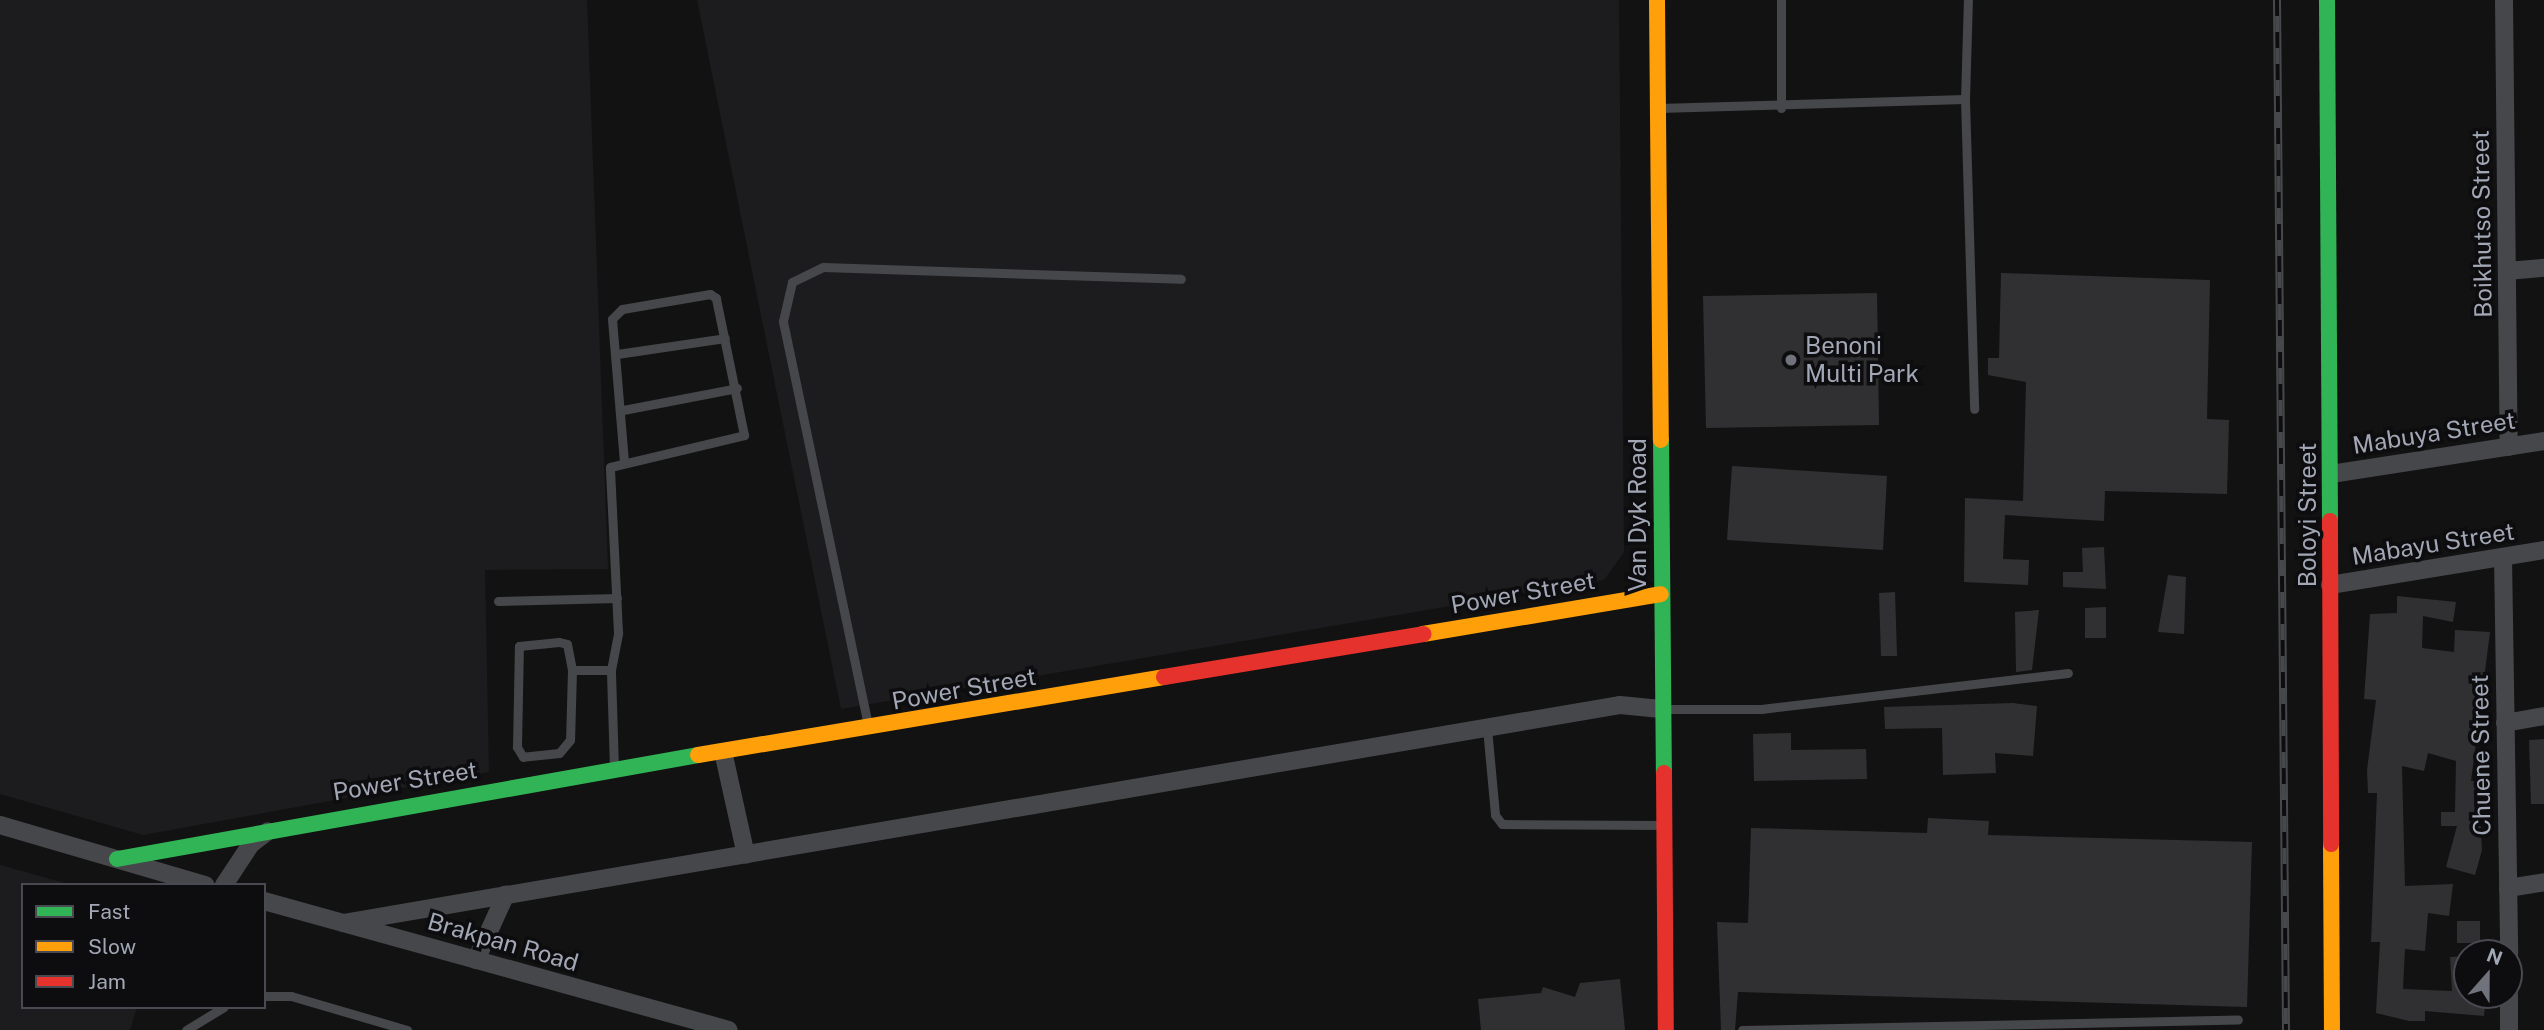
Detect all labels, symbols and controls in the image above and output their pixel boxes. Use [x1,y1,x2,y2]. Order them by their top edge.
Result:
street label: Boikhutso Street [2466,130,2498,318]
place label: Benoni Multi Park [1805,332,1919,388]
marker: Benoni Multi Park [1783,352,1799,368]
street label: Mabuya Street [2351,406,2517,460]
street label: Van Dyk Road [1624,438,1652,592]
street label: Boloyi Street [2294,443,2322,587]
street label: Mabayu Street [2350,517,2516,571]
street label: Power Street [1449,566,1597,620]
street label: Power Street [890,662,1038,716]
street label: Chuene Street [2465,674,2497,836]
street label: Power Street [331,755,479,807]
legend [21,883,266,1009]
text: Fast [88,899,130,924]
street label: Brakpan Road [424,907,582,977]
text: Slow [88,934,136,959]
north arrow [2453,939,2523,1009]
text: N [2484,943,2506,969]
text: Jam [88,969,126,994]

